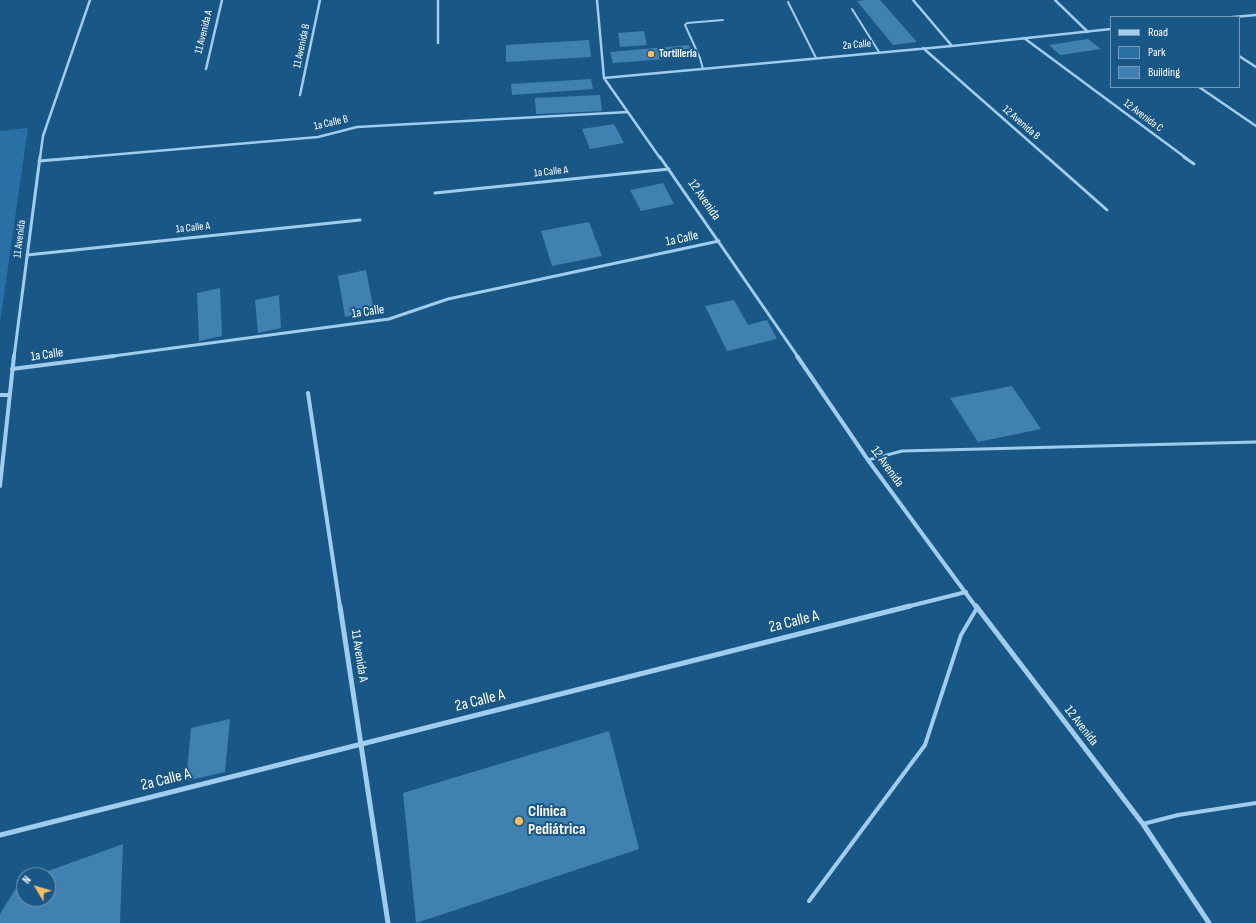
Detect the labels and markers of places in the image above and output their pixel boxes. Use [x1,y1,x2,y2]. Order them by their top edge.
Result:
place label: Tortillería [659,47,697,61]
marker: Tortillería [646,49,656,59]
place label: Clínica Pediátrica [528,802,585,840]
marker: Clínica Pediátrica [513,815,525,827]

